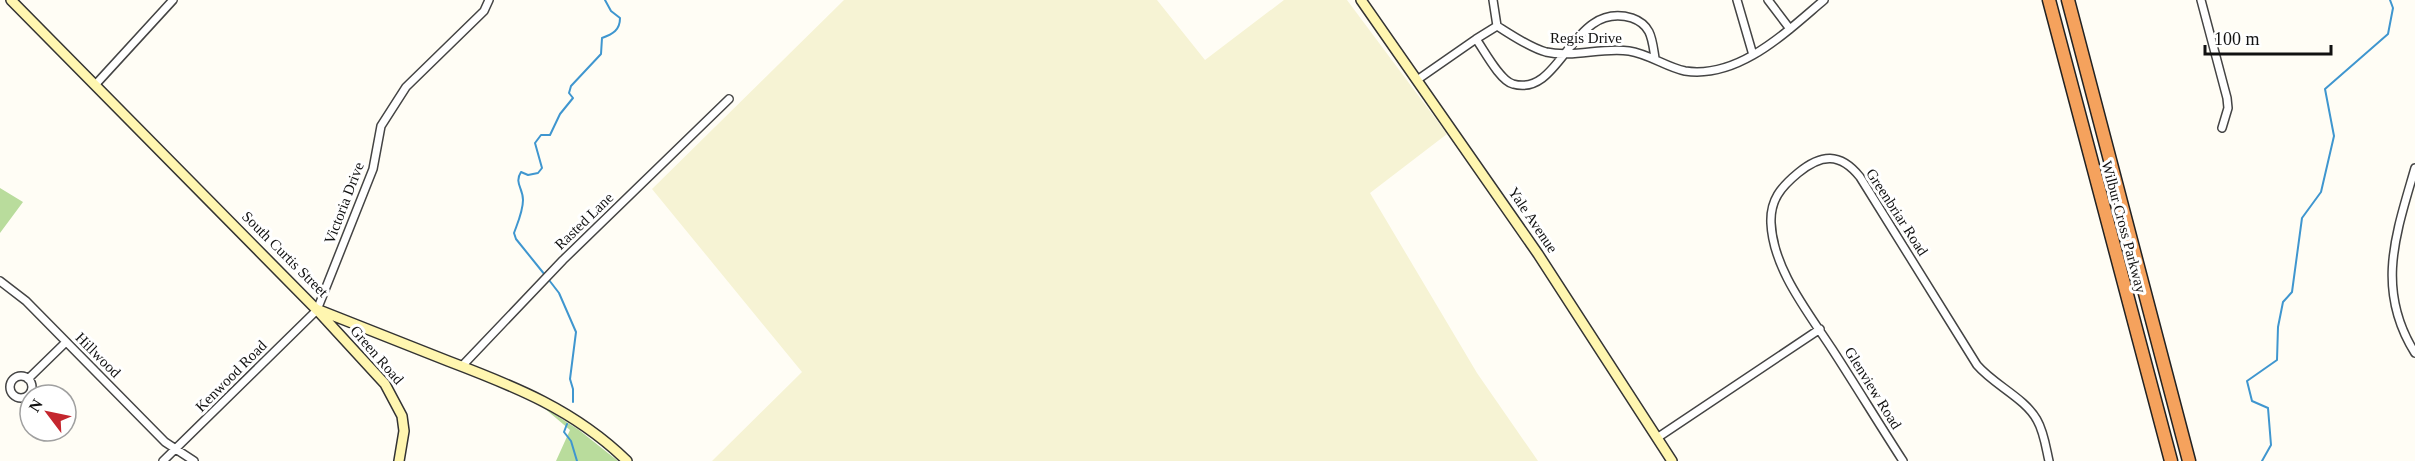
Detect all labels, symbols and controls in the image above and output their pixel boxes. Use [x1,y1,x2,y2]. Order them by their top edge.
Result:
scale bar [2205,18,2331,56]
text: 100 m [2214,29,2260,49]
street label: Regis Drive [1550,30,1622,46]
street label: Wilbur Cross Parkway [2099,159,2149,295]
street label: Victoria Drive [321,160,367,246]
street label: Greenbriar Road [1863,166,1931,259]
street label: Yale Avenue [1505,184,1561,256]
street label: Rasted Lane [552,189,617,253]
street label: South Curtis Street [239,208,332,301]
street label: Green Road [347,323,407,388]
street label: Hillwood [72,329,124,381]
street label: Kenwood Road [192,337,270,415]
street label: Glenview Road [1841,344,1905,432]
north arrow [18,383,78,443]
text: N [25,396,46,415]

